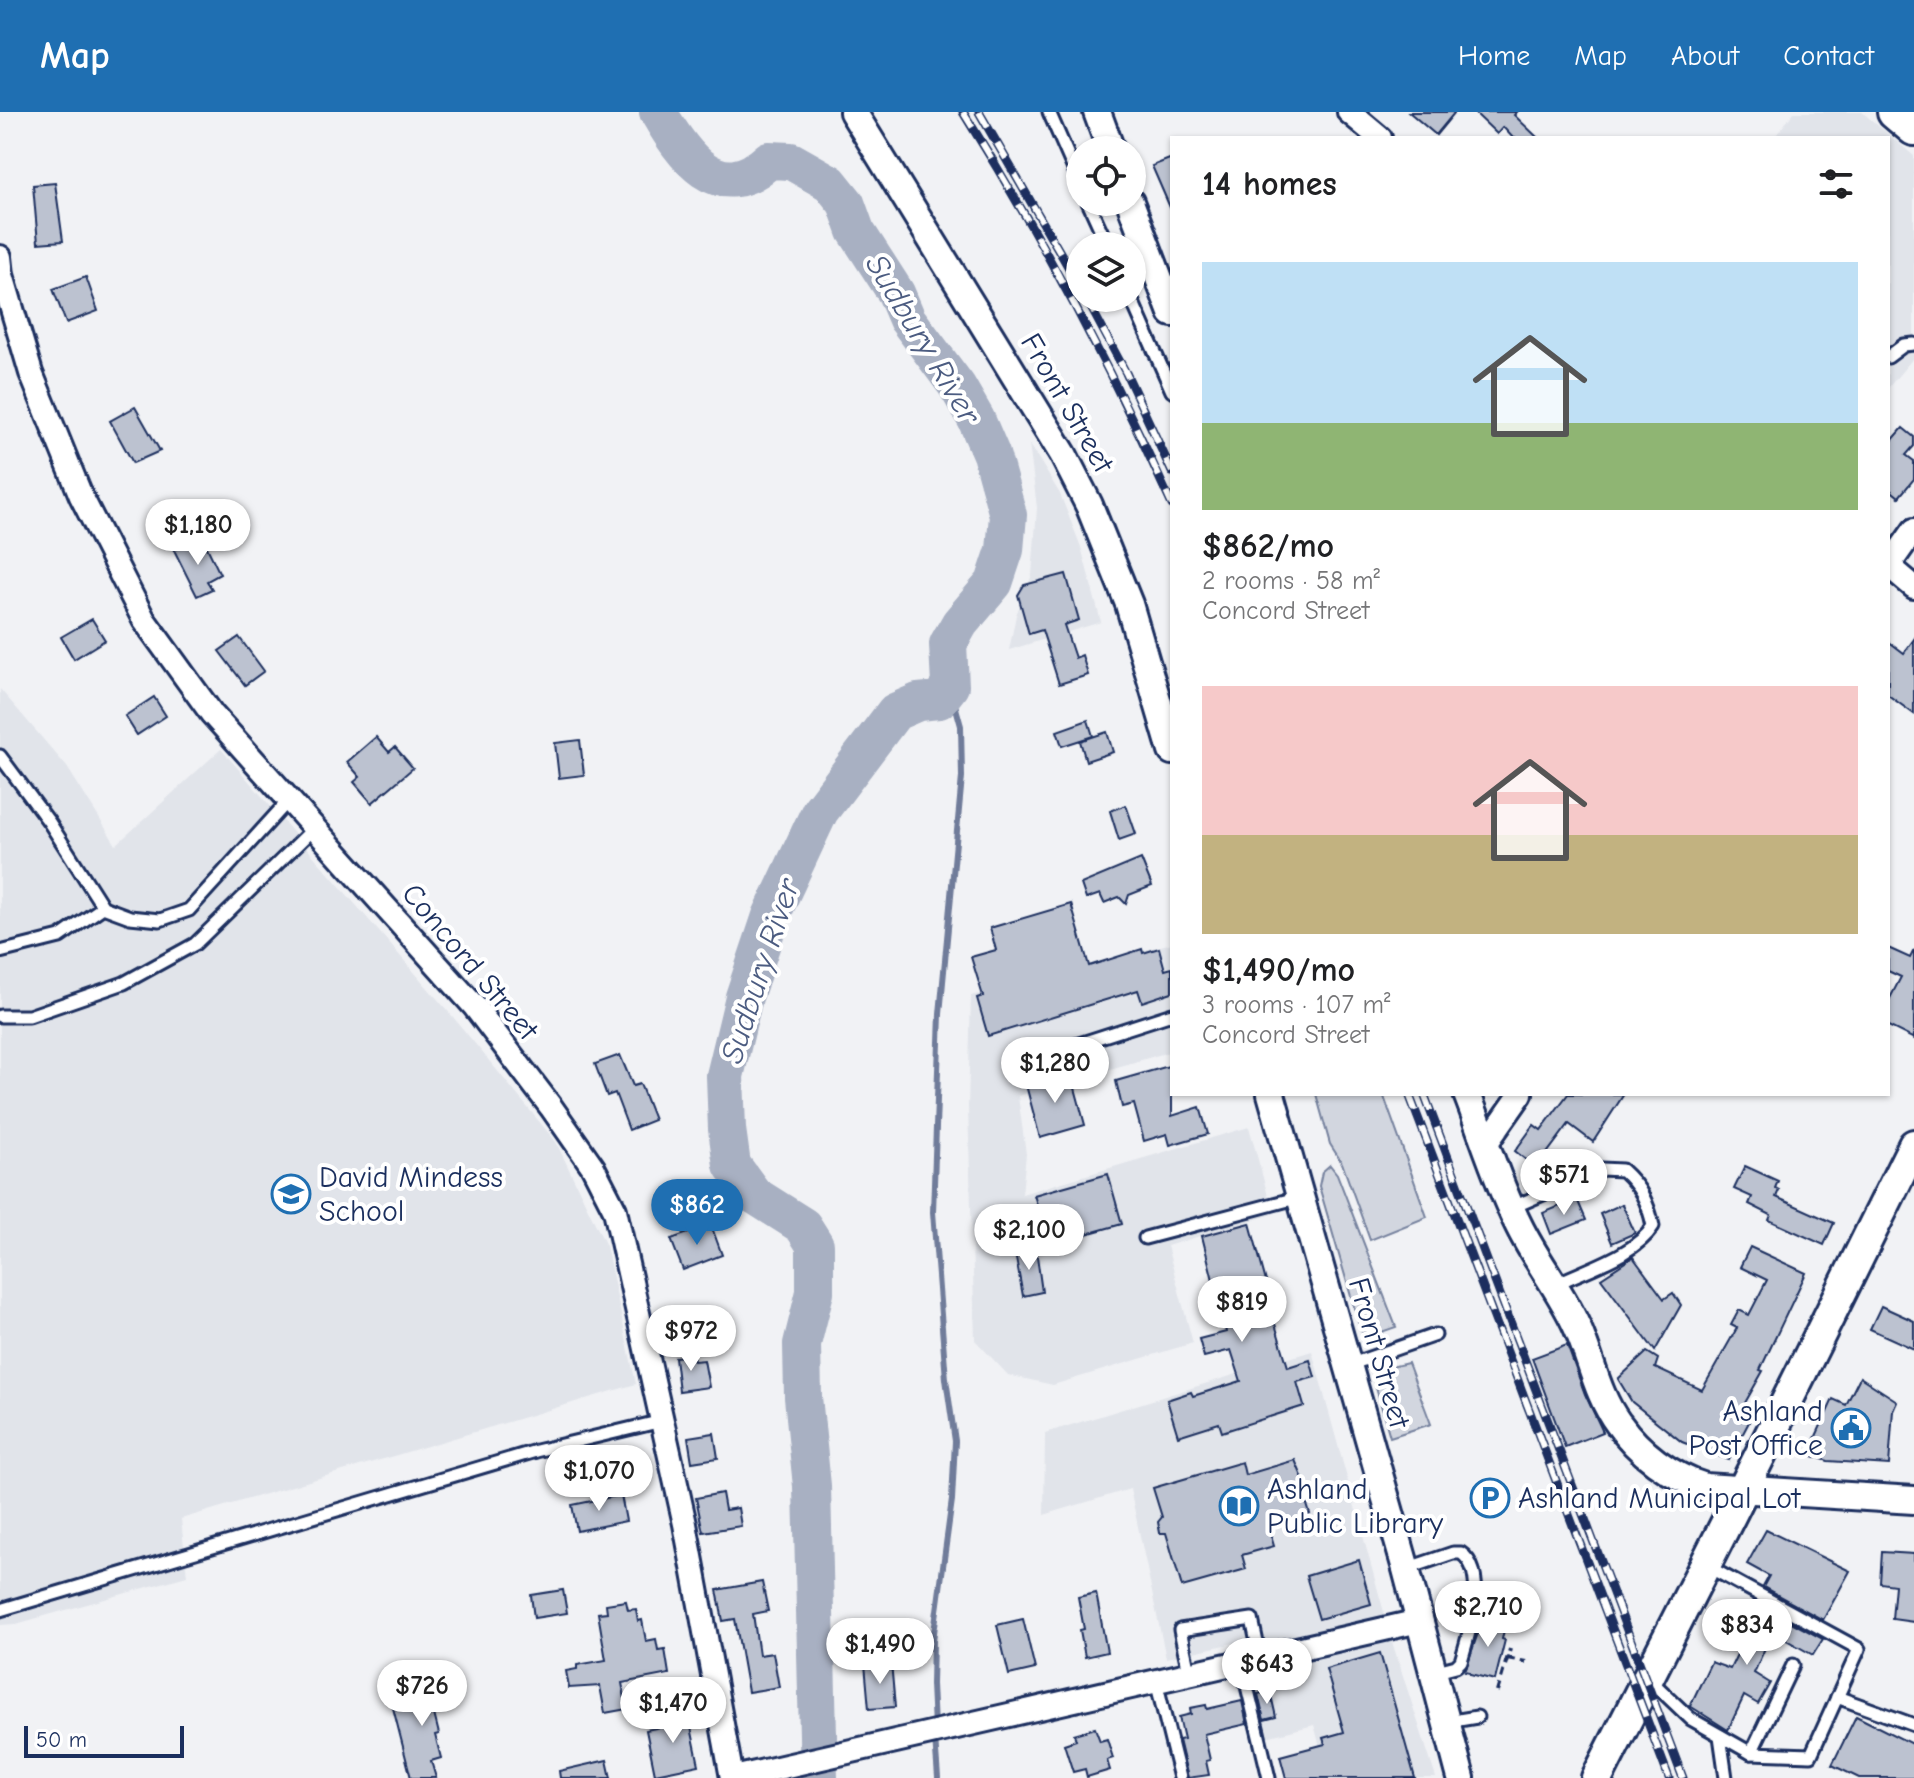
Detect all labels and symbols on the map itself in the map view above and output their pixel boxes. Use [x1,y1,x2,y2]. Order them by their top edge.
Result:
water label: Sudbury River [858,247,989,432]
street label: Front Street [1013,327,1122,480]
pin: $1,180 [133,499,263,567]
water label: Sudbury River [713,873,808,1068]
street label: Concord Street [394,877,546,1048]
pin: $1,280 [990,1037,1120,1105]
pin: $571 [1517,1149,1611,1217]
place label: David Mindess School [319,1160,503,1229]
school or university icon: David Mindess School [270,1173,312,1215]
pin: $862 [650,1179,744,1247]
pin: $2,100 [964,1204,1094,1272]
street label: Front Street [1341,1274,1418,1434]
pin: $819 [1195,1276,1289,1344]
pin: $972 [644,1305,738,1373]
place label: Ashland Post Office [1688,1394,1823,1463]
public building icon: Ashland Post Office [1830,1407,1872,1449]
pin: $1,070 [534,1445,664,1513]
place label: Ashland Public Library [1267,1472,1444,1541]
parking icon: Ashland Municipal Lot [1469,1477,1511,1519]
place label: Ashland Municipal Lot [1518,1481,1802,1516]
library icon: Ashland Public Library [1218,1485,1260,1527]
pin: $2,710 [1423,1581,1553,1649]
pin: $834 [1700,1599,1794,1667]
pin: $1,490 [815,1618,945,1686]
pin: $643 [1220,1638,1314,1706]
pin: $726 [375,1660,469,1728]
pin: $1,470 [608,1677,738,1745]
scale bar [24,1722,184,1758]

